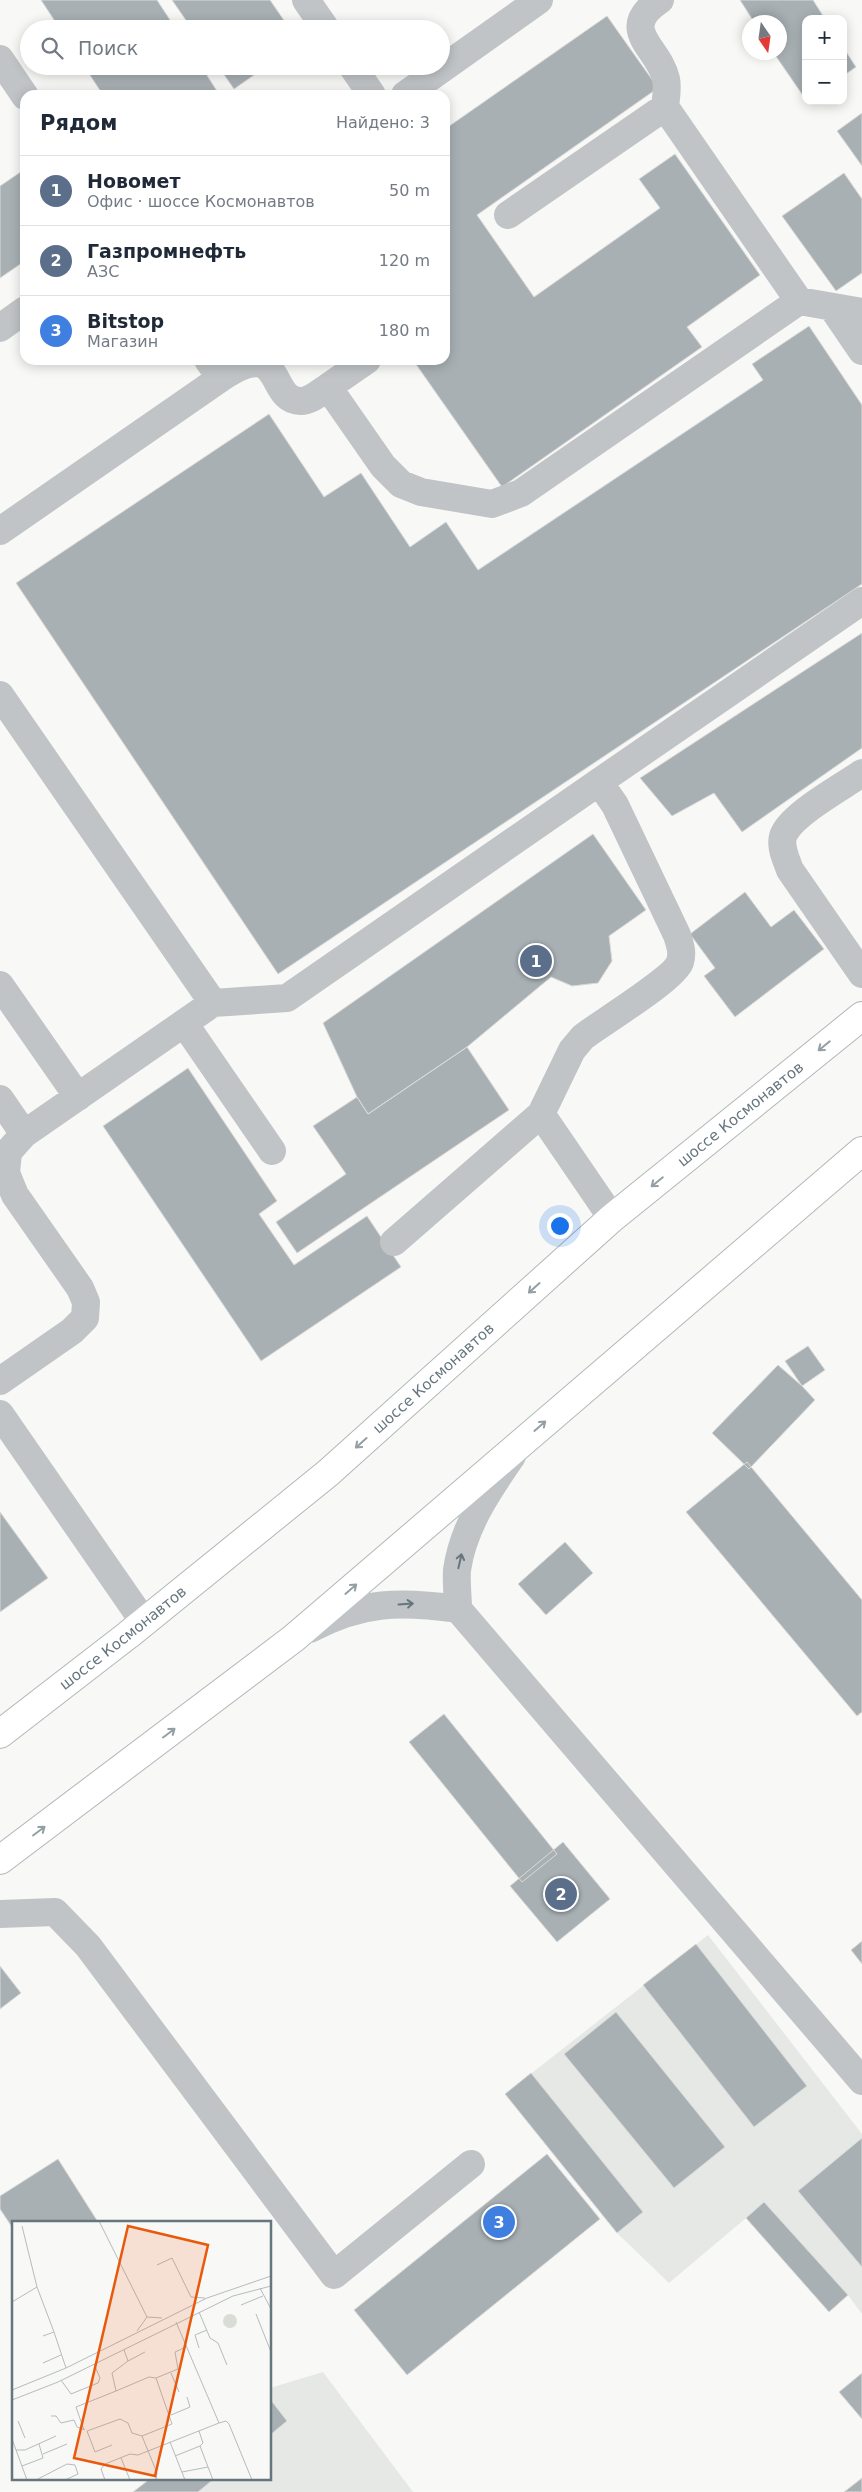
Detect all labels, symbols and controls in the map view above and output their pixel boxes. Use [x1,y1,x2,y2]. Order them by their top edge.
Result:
north arrow [742,15,787,60]
map controls [802,15,847,105]
button: + [802,15,847,60]
search box [20,20,450,75]
icon: search [38,34,66,62]
text: Поиск [78,37,138,59]
button: − [802,60,847,105]
text: Рядом [40,111,117,135]
text: Найдено: 3 [336,113,430,132]
text: Новомет [87,170,180,192]
text: 1 [50,181,62,200]
text: 50 m [389,181,430,200]
text: Офис · шоссе Космонавтов [87,192,315,211]
text: Газпромнефть [87,240,246,262]
text: 2 [50,251,62,270]
text: 120 m [379,251,430,270]
text: АЗС [87,262,119,281]
text: Bitstop [87,310,164,332]
text: 3 [50,321,62,340]
text: 180 m [379,321,430,340]
text: Магазин [87,332,158,351]
pin: 1 [520,942,552,980]
one-way arrow [818,1041,831,1052]
street label: шоссе Космонавтов [674,1058,807,1170]
one-way arrow [651,1176,664,1187]
your location [547,1213,573,1239]
one-way arrow [528,1282,541,1294]
street label: шоссе Космонавтов [369,1319,498,1437]
one-way arrow [534,1420,547,1431]
one-way arrow [354,1437,367,1449]
one-way arrow [456,1553,465,1569]
street label: шоссе Космонавтов [56,1582,190,1694]
one-way arrow [344,1584,357,1595]
one-way arrow [398,1599,414,1608]
one-way arrow [162,1727,175,1738]
one-way arrow [32,1825,45,1836]
pin: 2 [545,1875,577,1913]
pin: 3 [483,2203,515,2241]
inset map [12,2221,271,2480]

